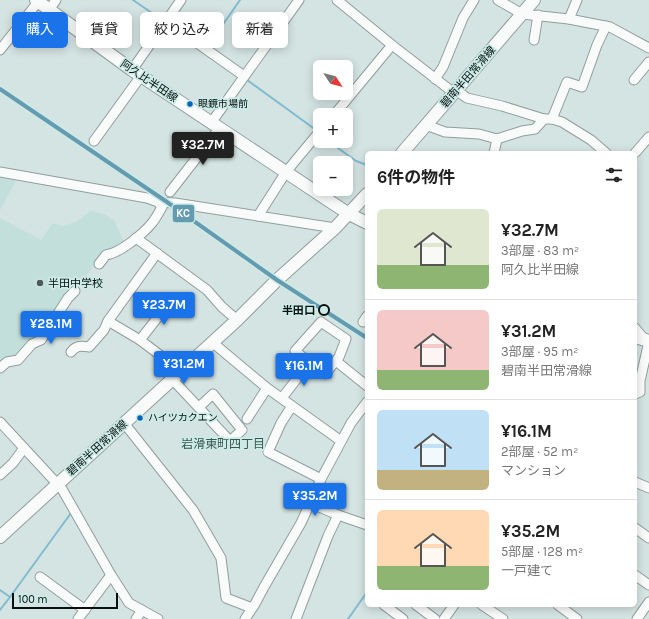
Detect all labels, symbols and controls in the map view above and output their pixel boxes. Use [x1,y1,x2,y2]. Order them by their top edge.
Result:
chip: 購入 [12,12,68,48]
chip: 賃貸 [76,12,132,48]
chip: 絞り込み [140,12,224,48]
chip: 新着 [232,12,288,48]
street label: 碧南半田常滑線 [438,44,498,110]
street label: 阿久比半田線 [118,57,180,105]
north arrow [313,60,353,100]
map controls [313,60,353,196]
place label: 眼鏡市場前 [198,98,248,110]
marker: 眼鏡市場前 [185,99,195,109]
button: + [313,108,353,148]
pin: ¥32.7M [170,132,236,166]
text: ¥32.7M [181,137,225,152]
button: − [313,156,353,196]
icon: filters [603,164,625,186]
text: 6件の物件 [377,167,455,187]
line badge: KC [172,204,195,223]
text: KC [176,207,190,220]
text: ¥32.7M [501,220,559,240]
icon: home [409,225,457,273]
text: 3部屋 · 83 m² [501,243,579,258]
text: 阿久比半田線 [501,262,579,277]
place label: 半田中学校 [48,277,103,290]
marker: 半田中学校 [35,278,45,288]
pin: ¥23.7M [131,292,197,326]
text: ¥23.7M [142,297,186,312]
place label: 半田口 [282,304,315,317]
marker: 半田口 [318,304,330,316]
pin: ¥28.1M [18,311,84,345]
text: ¥28.1M [30,316,72,331]
text: ¥31.2M [501,321,556,341]
icon: home [409,326,457,374]
text: 3部屋 · 95 m² [501,344,579,359]
pin: ¥31.2M [151,351,217,385]
pin: ¥16.1M [271,353,337,387]
text: ¥31.2M [163,356,205,371]
text: ¥16.1M [285,358,323,373]
text: 碧南半田常滑線 [501,363,592,378]
place label: ハイツカクエン [148,412,218,424]
marker: ハイツカクエン [135,413,145,423]
street label: 碧南半田常滑線 [64,417,130,479]
text: ¥16.1M [501,421,552,441]
icon: home [409,426,457,474]
district label: 岩滑東町四丁目 [181,437,265,451]
text: 2部屋 · 52 m² [501,444,578,459]
text: マンション [501,463,566,478]
pin: ¥35.2M [282,483,348,517]
text: ¥35.2M [292,488,338,503]
text: ¥35.2M [501,521,560,541]
icon: home [409,526,457,574]
text: 5部屋 · 128 m² [501,544,583,559]
text: 一戸建て [501,563,553,578]
scale bar [12,591,118,610]
text: 100 m [18,593,48,606]

